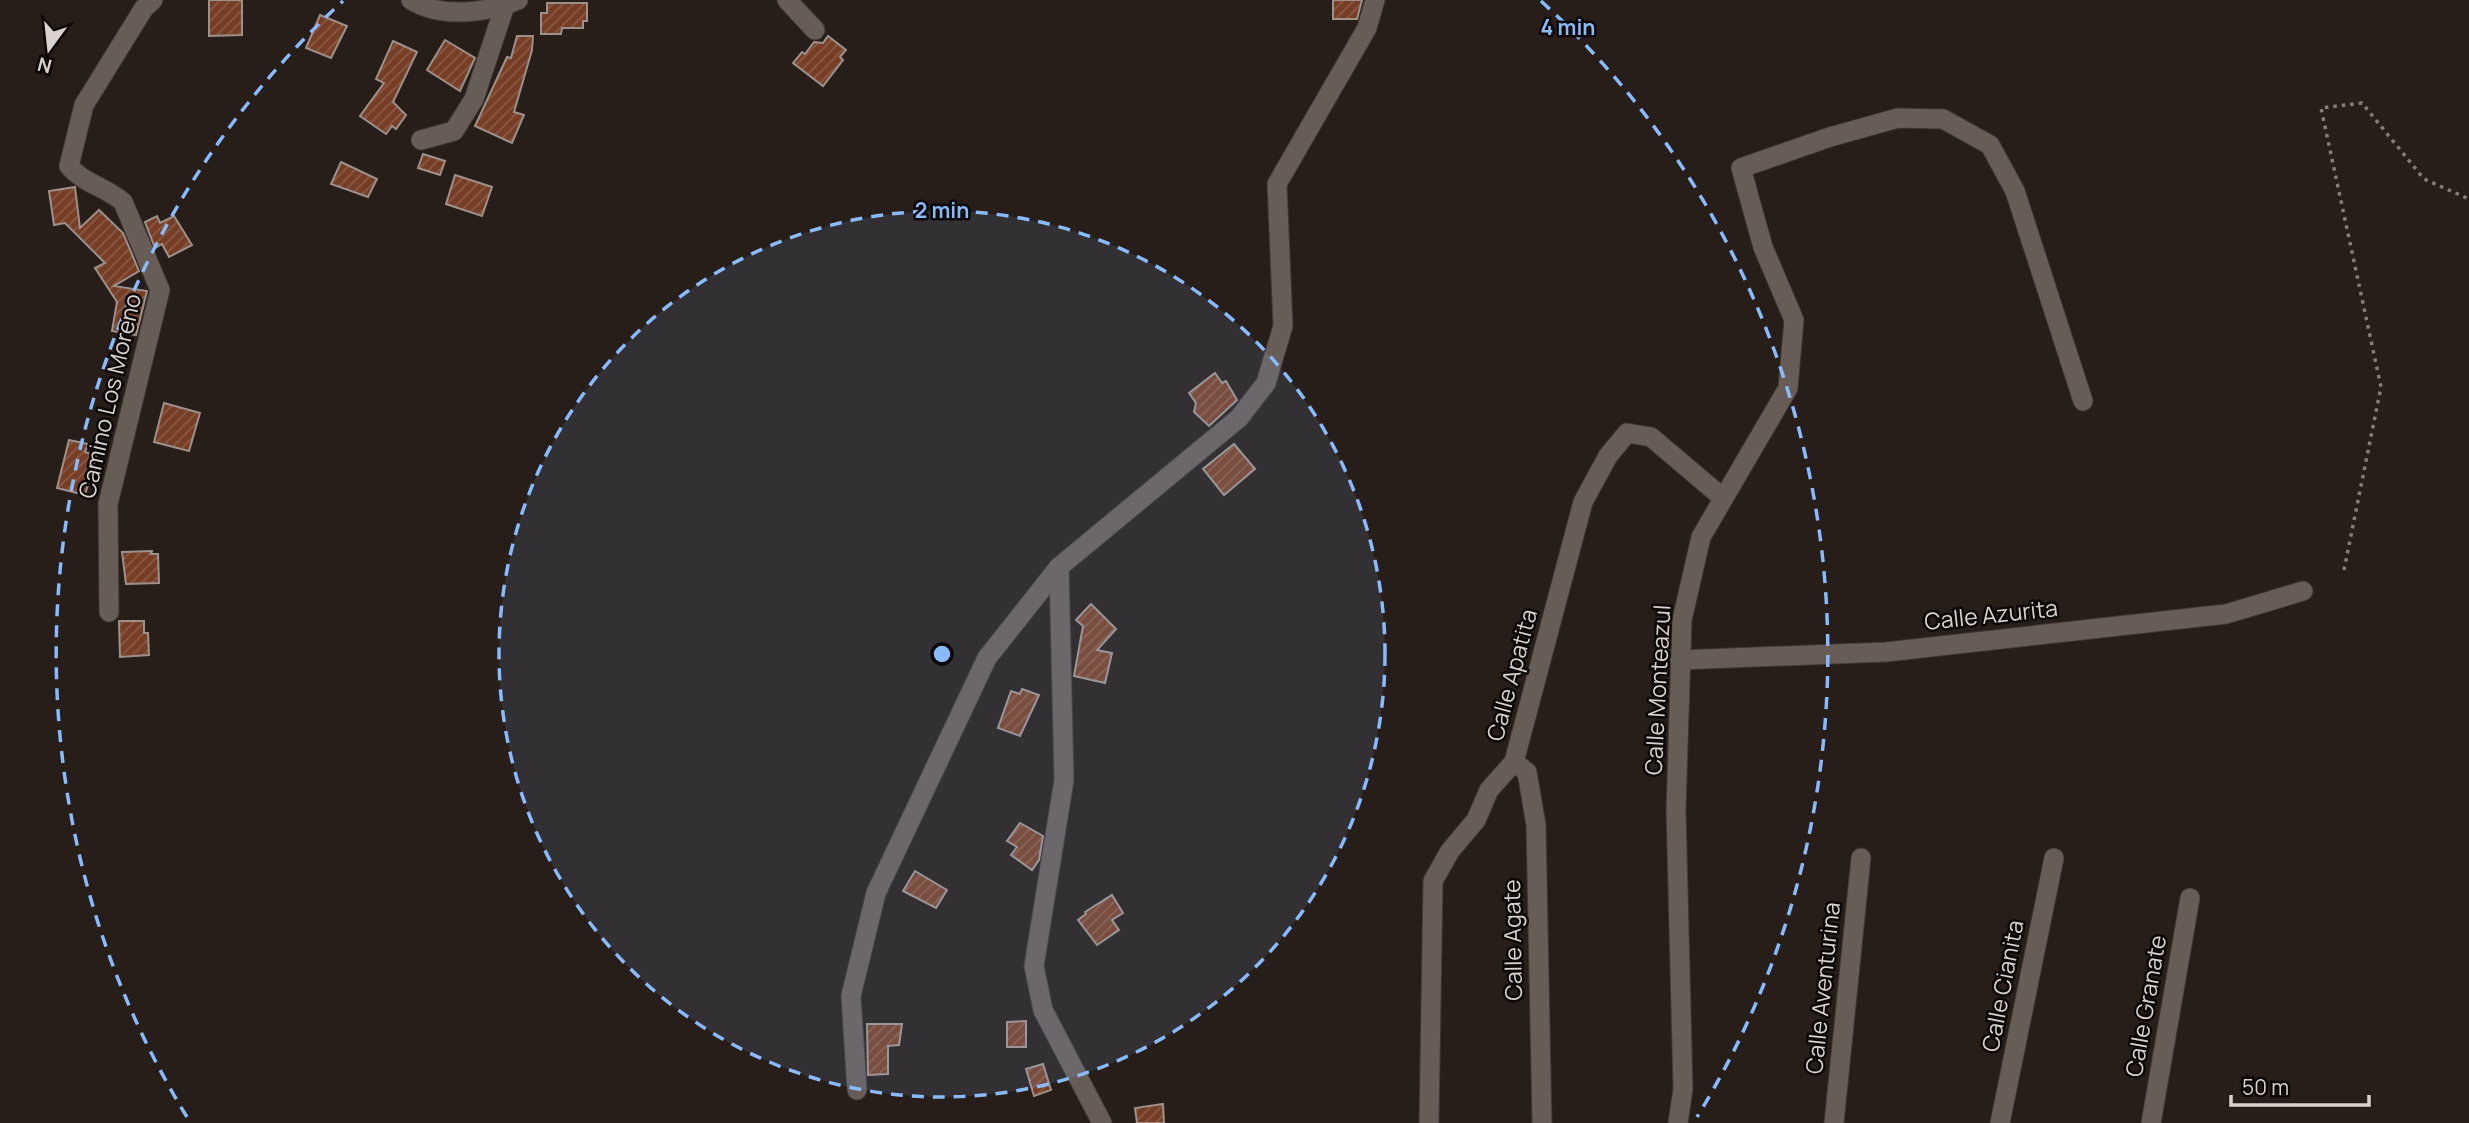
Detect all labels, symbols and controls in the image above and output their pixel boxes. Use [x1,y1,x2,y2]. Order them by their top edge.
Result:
text: 4 min [1541,13,1595,41]
north arrow [14,14,84,84]
text: N [35,51,55,80]
text: 2 min [915,196,969,224]
street label: Camino Los Moreno [70,290,148,501]
street label: Calle Azurita [1923,591,2059,637]
street label: Calle Monteazul [1637,604,1677,776]
street label: Calle Apatita [1478,605,1544,744]
centre of rings [930,642,954,666]
street label: Calle Agate [1495,879,1529,1001]
street label: Calle Aventurina [1797,900,1847,1075]
street label: Calle Cianita [1974,917,2030,1054]
street label: Calle Granate [2117,932,2173,1079]
scale bar [2231,1064,2369,1108]
text: 50 m [2242,1073,2289,1101]

